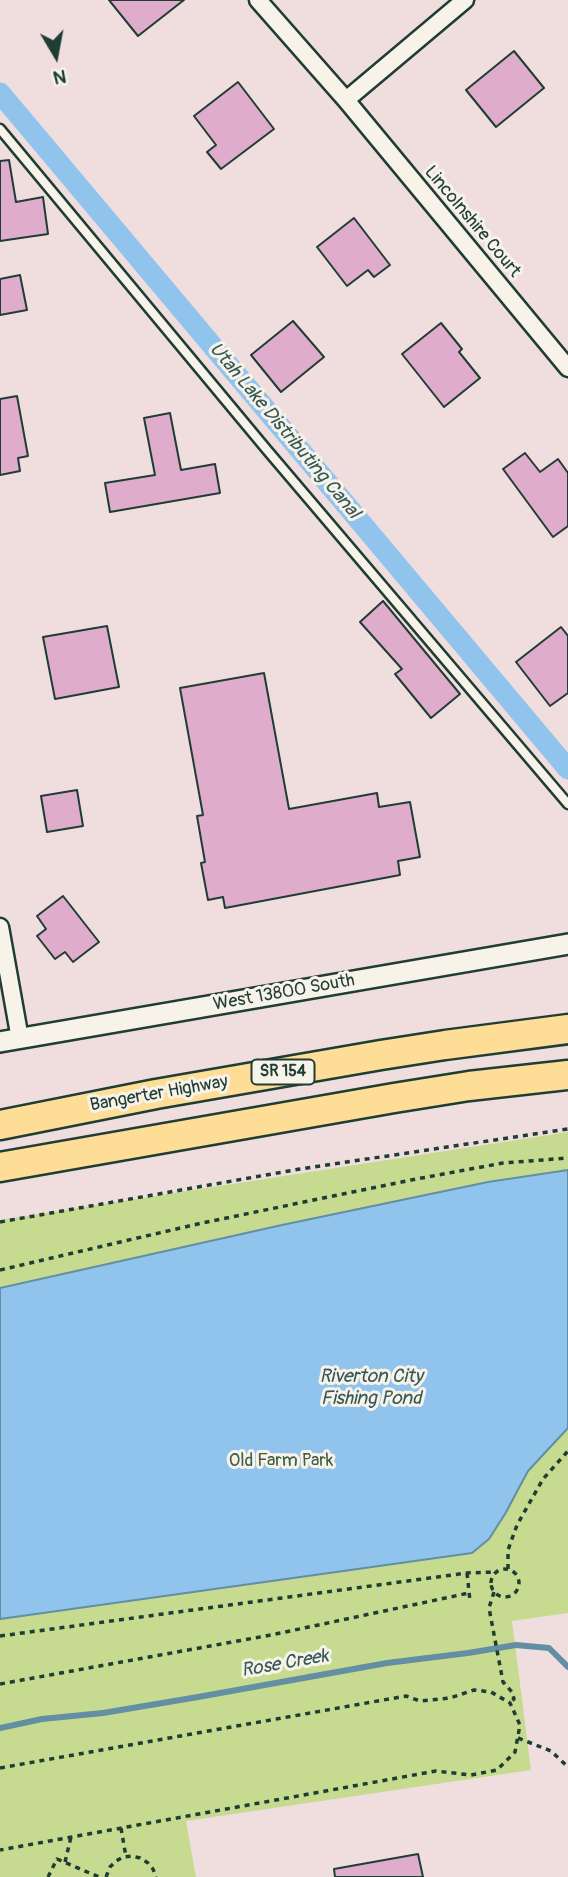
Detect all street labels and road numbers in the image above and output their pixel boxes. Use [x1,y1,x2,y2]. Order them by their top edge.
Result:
street label: Lincolnshire Court [419,162,525,282]
street label: West 13800 South [212,970,356,1016]
road number: SR 154 [252,1060,314,1084]
street label: Bangerter Highway [88,1071,230,1117]

